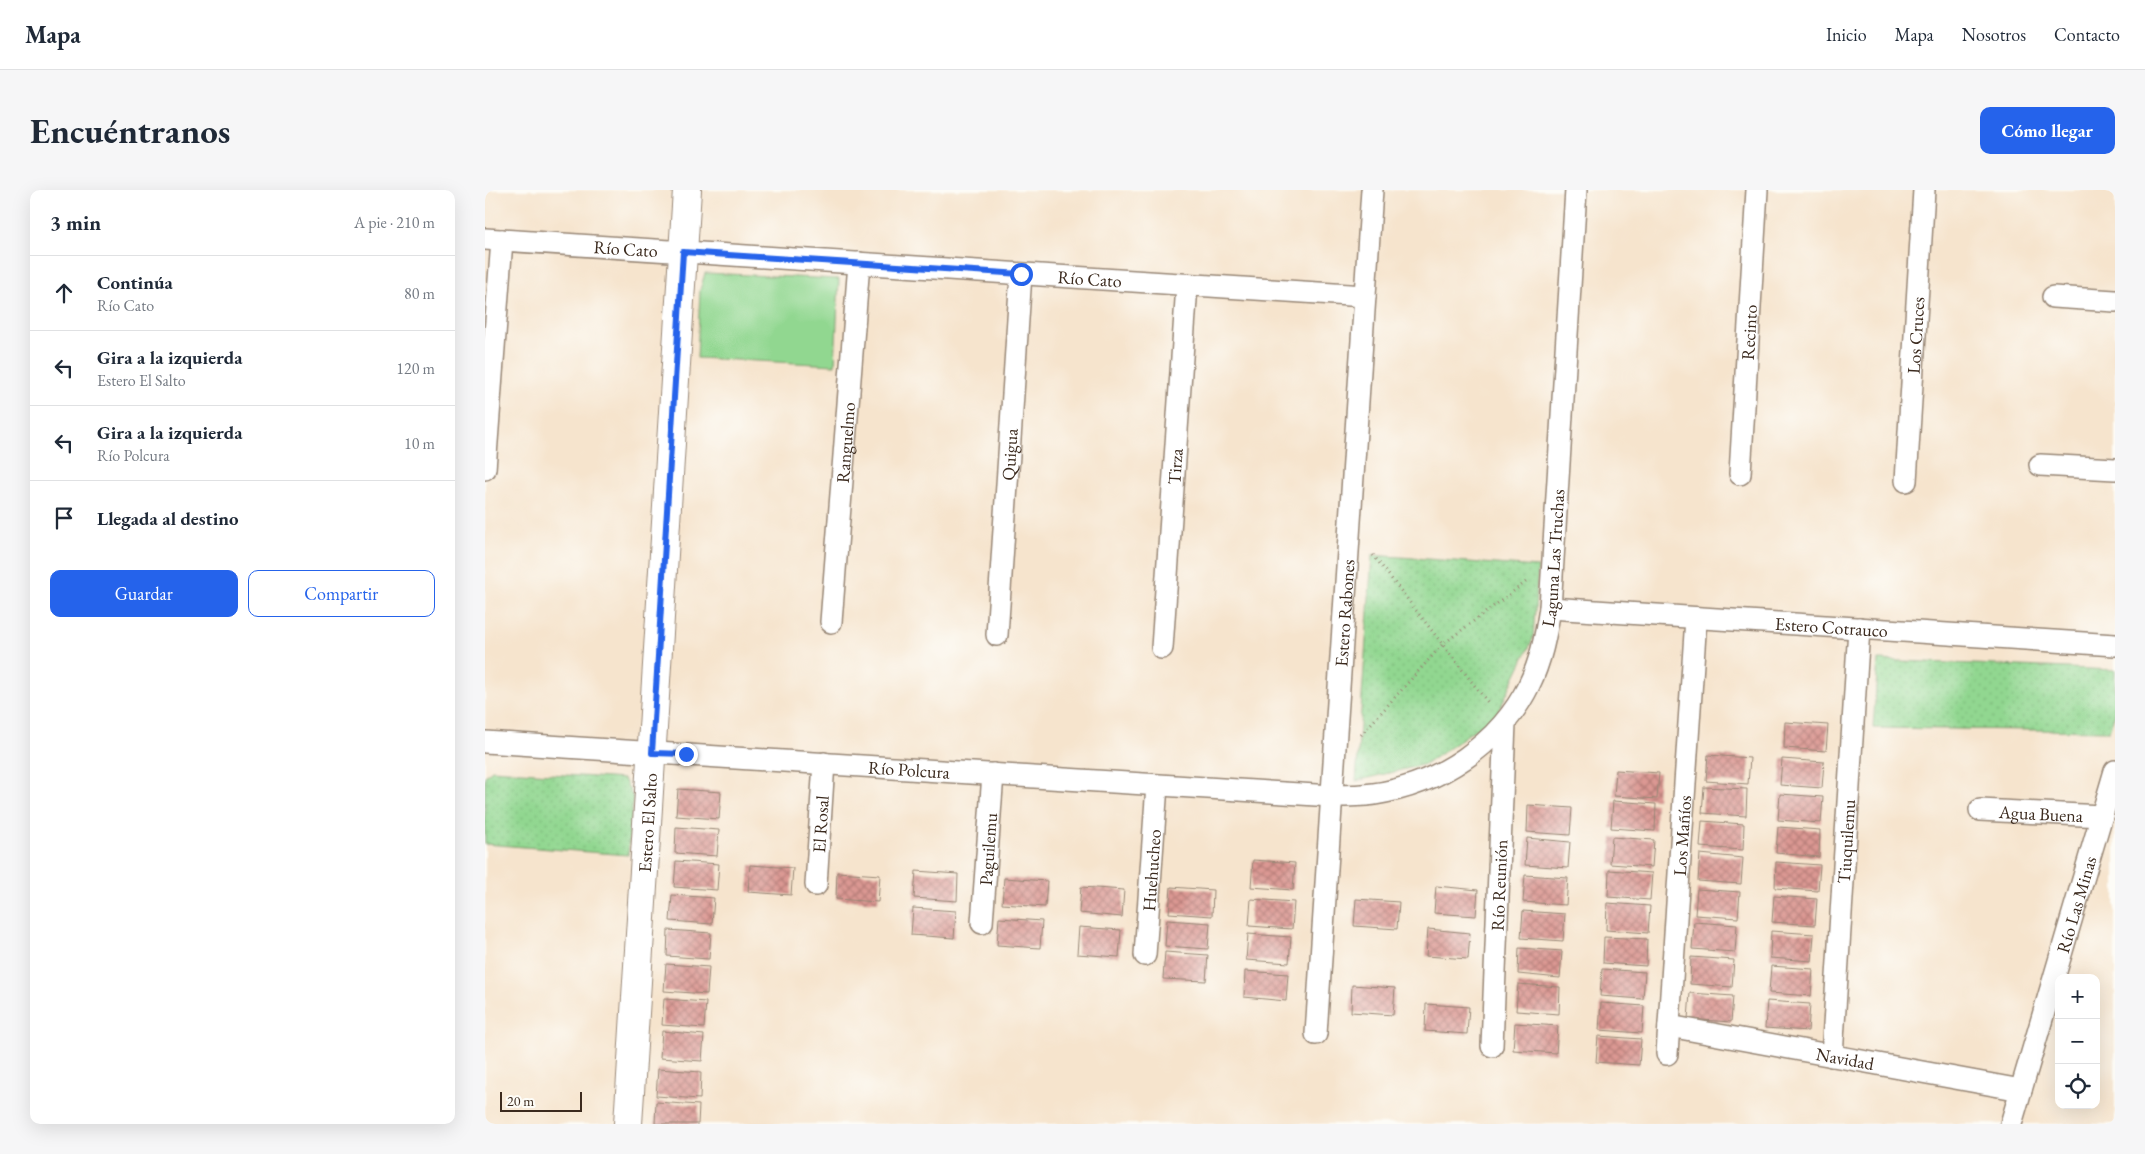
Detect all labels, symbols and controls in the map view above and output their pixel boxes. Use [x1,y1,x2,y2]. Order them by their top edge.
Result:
text: Mapa [25,19,81,50]
text: Inicio [1826,23,1867,46]
text: Mapa [1895,23,1934,46]
text: Nosotros [1962,23,2026,46]
text: Contacto [2054,23,2120,46]
button: Cómo llegar [1980,107,2115,154]
text: Encuéntranos [30,108,230,153]
text: 3 min [50,209,101,236]
text: A pie · 210 m [354,212,435,233]
street label: Río Cato [593,235,659,262]
route start [1010,263,1033,286]
street label: Río Cato [1057,265,1123,292]
text: Continúa [97,270,173,295]
icon: ahead [50,279,78,307]
text: 80 m [404,283,435,304]
text: Río Cato [97,295,154,316]
street label: Los Cruces [1901,296,1929,374]
street label: Recinto [1735,304,1762,361]
text: Gira a la izquierda [97,345,243,370]
icon: left [50,354,78,382]
text: 120 m [396,358,435,379]
text: Estero El Salto [97,370,186,391]
street label: Ranguelmo [830,401,860,484]
text: Gira a la izquierda [97,420,243,445]
street label: Quigua [996,427,1022,481]
icon: left [50,429,78,457]
text: 10 m [404,433,435,454]
text: Río Polcura [97,445,170,466]
street label: Tirza [1162,447,1187,485]
street label: Laguna Las Truchas [1536,488,1569,628]
icon: arrive [50,504,78,532]
text: Llegada al destino [97,506,239,531]
street label: Estero Rabones [1329,558,1359,667]
button: Guardar [50,570,238,617]
button: Compartir [248,570,435,617]
street label: Estero Cotrauco [1774,611,1889,642]
route end [675,743,698,766]
street label: Río Polcura [868,755,952,783]
street label: Estero El Salto [632,772,662,873]
street label: Los Mañíos [1667,794,1696,876]
street label: El Rosal [807,795,833,853]
street label: Tiuquilemu [1831,798,1860,884]
street label: Agua Buena [1997,799,2084,827]
street label: Paguilemu [973,812,1002,886]
street label: Huehucheo [1137,828,1165,912]
street label: Río Reunión [1485,838,1512,931]
street label: Río Las Minas [2051,853,2101,956]
map controls [2055,974,2100,1109]
button: + [2055,974,2100,1019]
button: − [2055,1019,2100,1064]
street label: Navidad [1814,1041,1877,1075]
button: locate [2055,1064,2100,1109]
scale bar [500,1089,583,1112]
text: 20 m [507,1092,534,1110]

